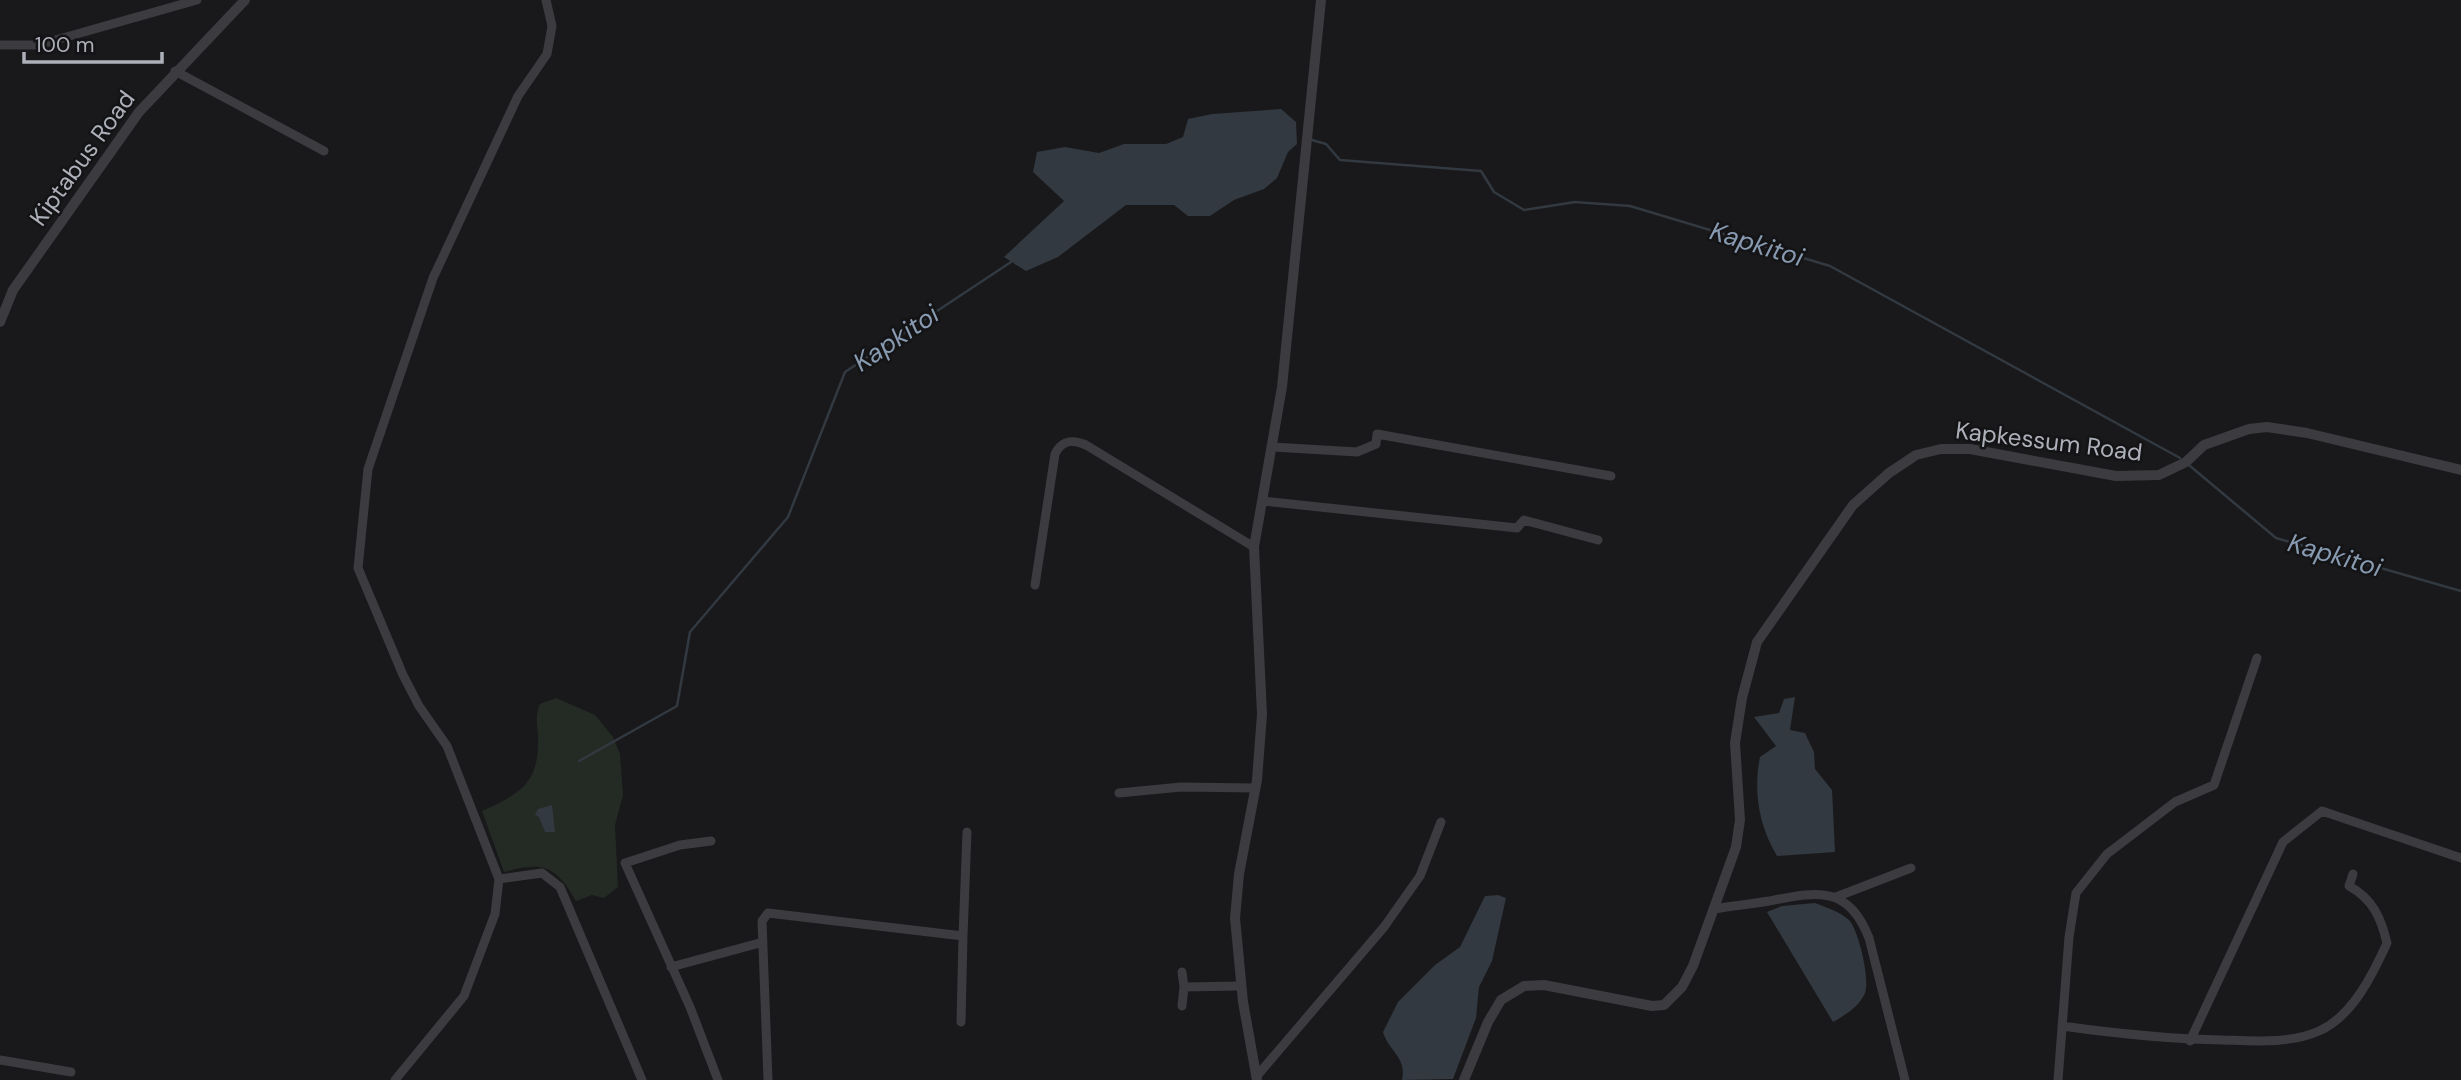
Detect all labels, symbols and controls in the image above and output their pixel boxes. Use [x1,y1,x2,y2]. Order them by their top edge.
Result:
scale bar [24,21,163,65]
text: 100 m [35,31,95,59]
street label: Kiptabus Road [22,84,142,232]
water label: Kapkitoi [1706,214,1809,275]
water label: Kapkitoi [847,297,946,379]
street label: Kapkessum Road [1954,414,2144,468]
water label: Kapkitoi [2284,525,2387,585]

